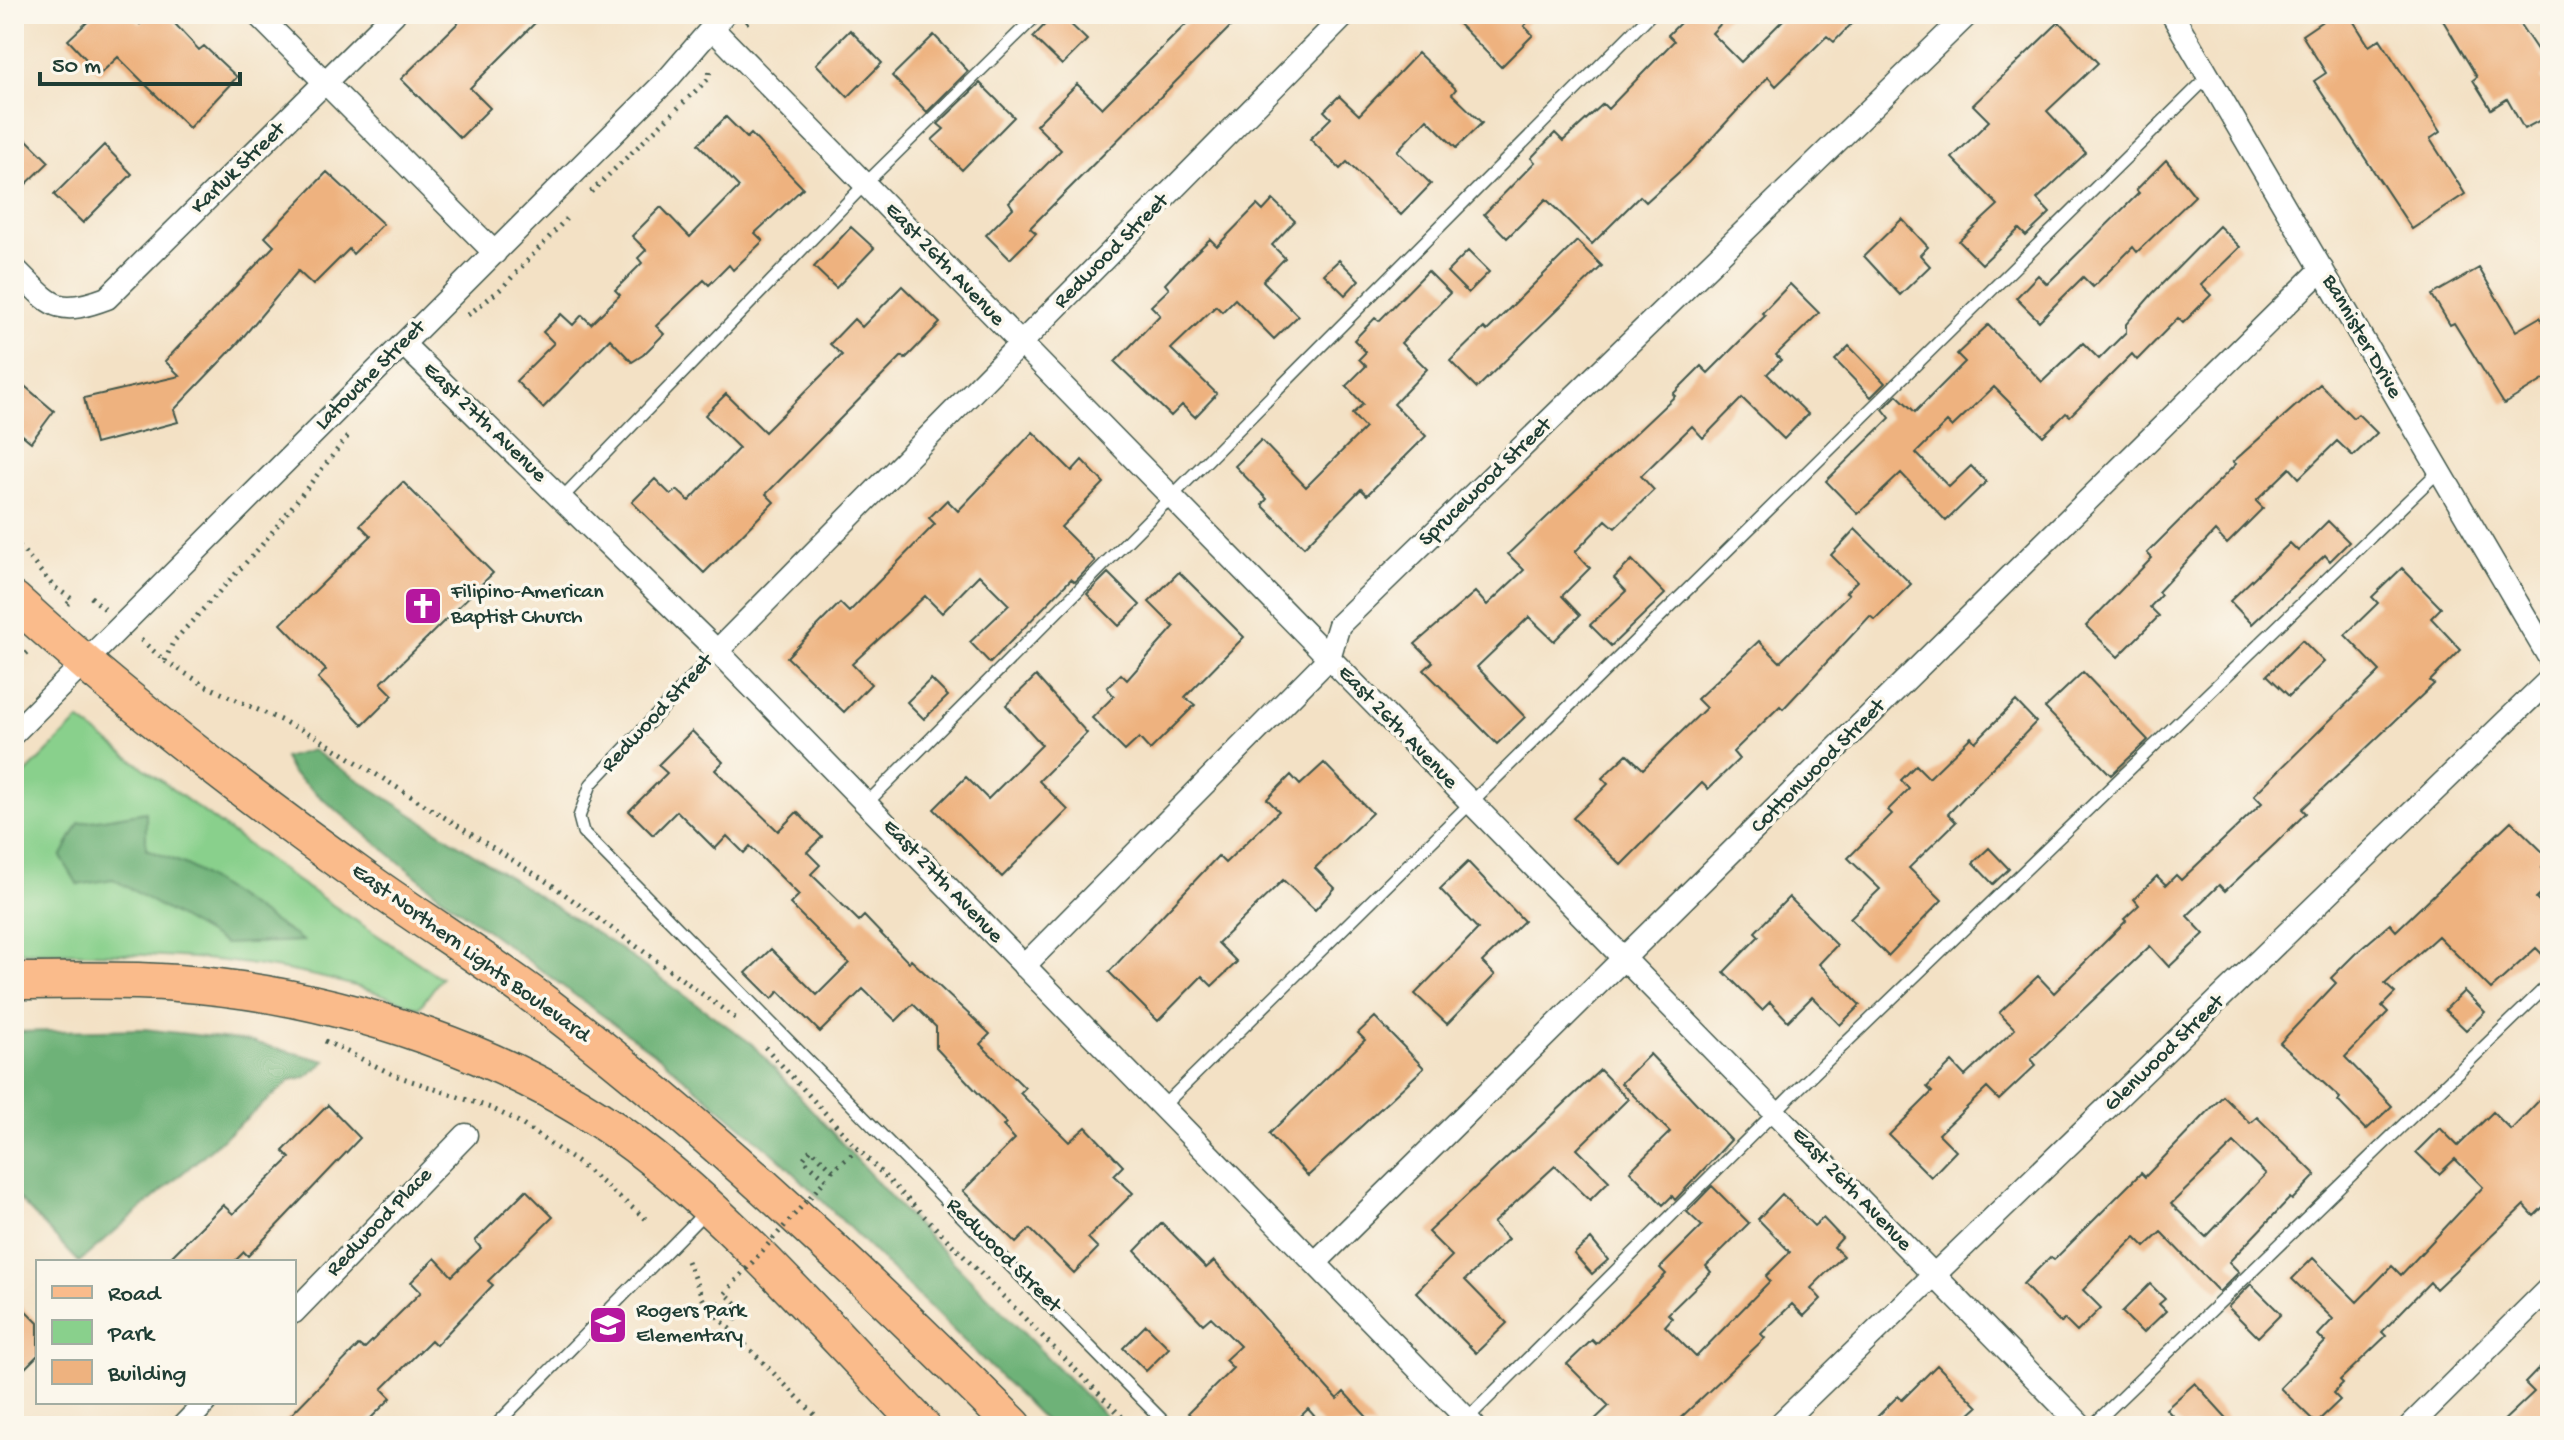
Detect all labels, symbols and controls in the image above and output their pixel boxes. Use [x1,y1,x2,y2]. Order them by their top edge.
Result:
scale bar [40,36,240,86]
text: 50 m [52,53,101,82]
street label: Karluk Street [186,116,293,220]
street label: Redwood Street [1049,187,1177,315]
street label: East 26th Avenue [878,198,1010,333]
street label: Bannister Drive [2315,270,2407,404]
street label: Latouche Street [310,314,433,437]
street label: East 27th Avenue [416,357,552,489]
street label: Sprucewood Street [1414,412,1559,553]
place label: Filipino-American Baptist Church [450,580,604,631]
church icon: Filipino-American Baptist Church [402,585,444,627]
street label: Redwood Street [597,648,721,779]
street label: East 26th Avenue [1331,661,1463,796]
street label: Cottonwood Street [1746,693,1893,840]
street label: East 27th Avenue [876,814,1008,950]
street label: East Northern Lights Boulevard [346,859,596,1051]
street label: Glenwood Street [2099,989,2232,1118]
street label: East 26th Avenue [1785,1123,1917,1258]
street label: Redwood Place [321,1163,439,1283]
street label: Redwood Street [940,1193,1068,1321]
legend [36,1260,296,1404]
text: Road [108,1281,162,1310]
place label: Rogers Park Elementary [636,1299,748,1350]
school or university icon: Rogers Park Elementary [587,1304,629,1346]
text: Park [107,1321,156,1350]
text: Building [107,1361,186,1390]

